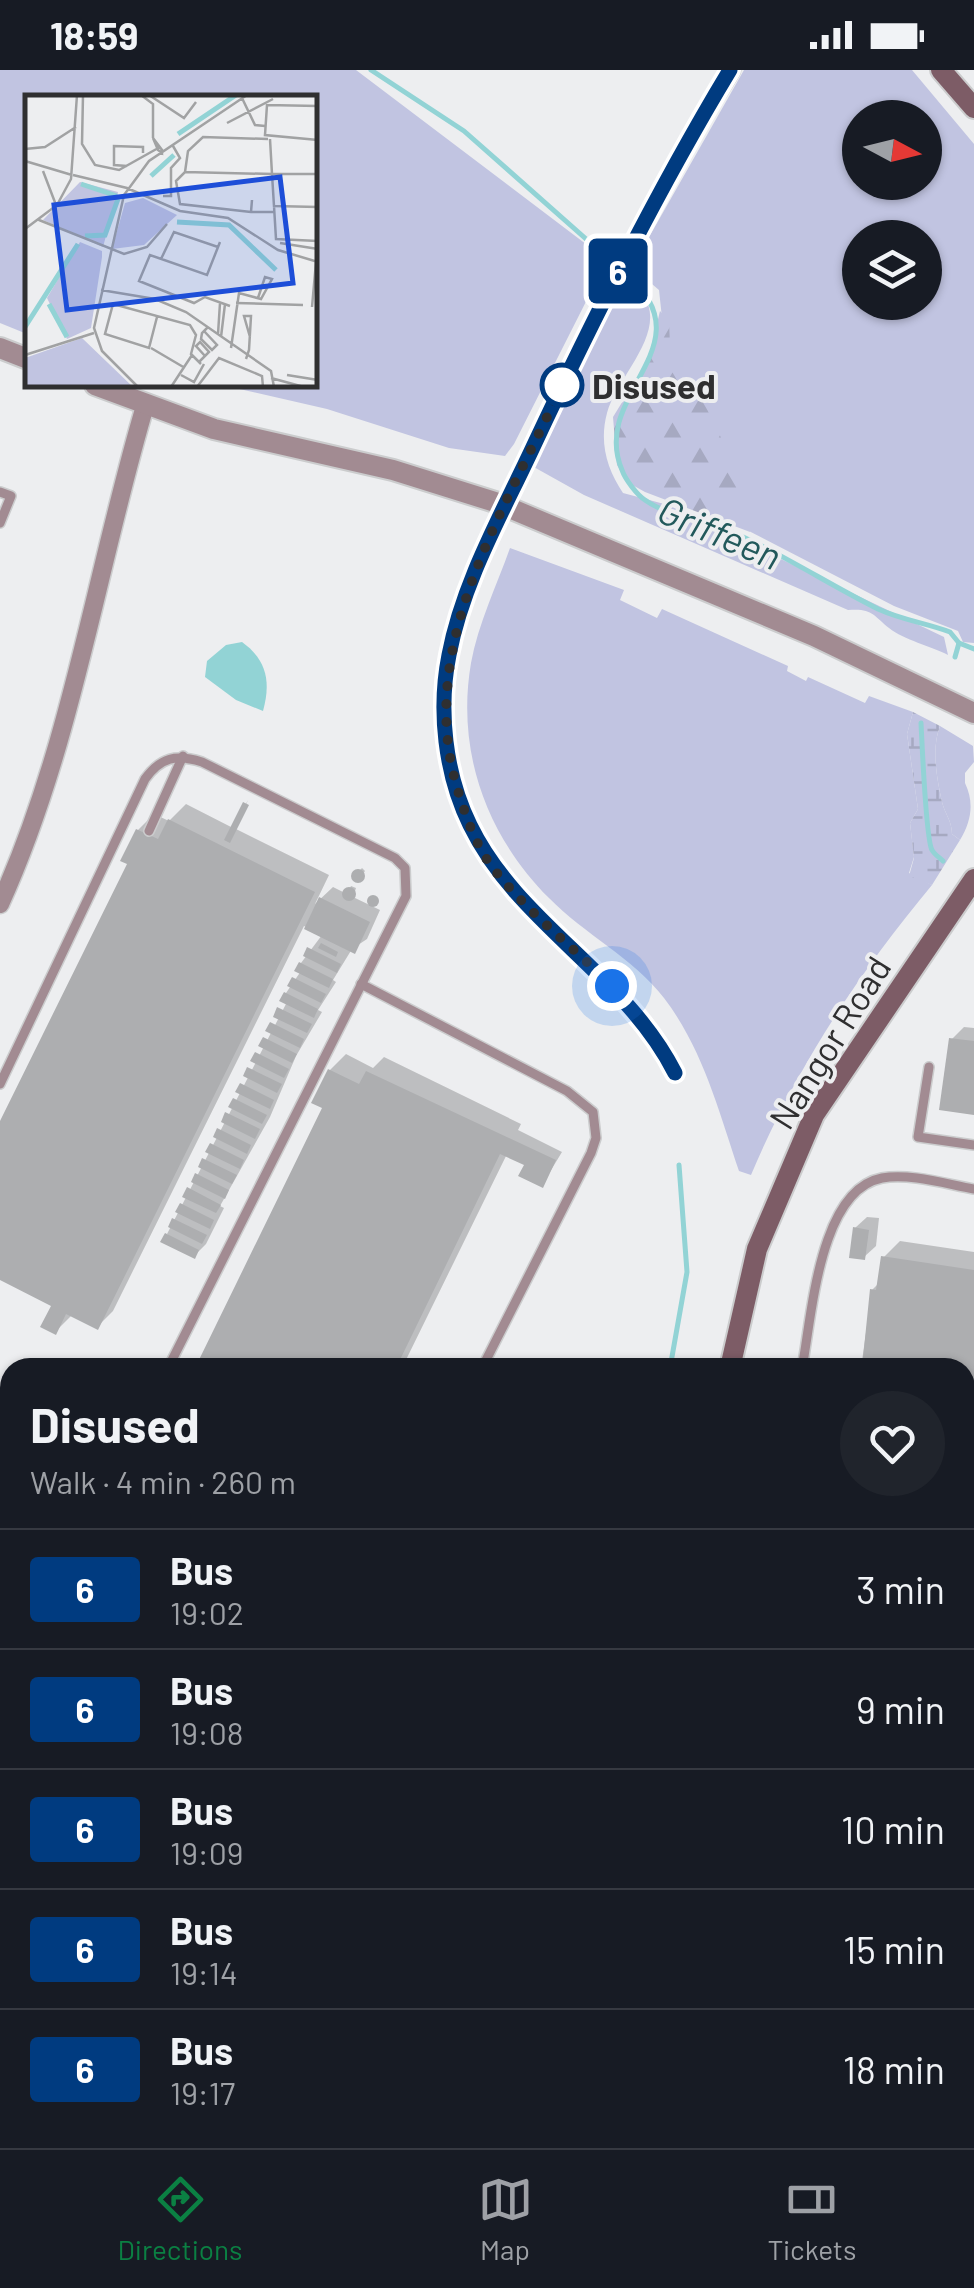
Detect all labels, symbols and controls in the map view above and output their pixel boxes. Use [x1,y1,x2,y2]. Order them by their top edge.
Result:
text: 18:59 [50,12,139,58]
inset map [25,95,318,388]
north arrow [842,100,942,200]
map controls [842,100,942,320]
button: layers [842,220,942,320]
line badge: 6 [586,238,650,304]
text: 6 [609,250,627,292]
marker: Disused [541,364,583,406]
place label: Disused [592,364,716,406]
water label: Griffeen [652,486,788,578]
street label: Nangor Road [759,948,899,1136]
your location [587,961,637,1011]
button: heart [840,1391,945,1496]
text: Disused [30,1395,200,1453]
text: Walk · 4 min · 260 m [30,1462,296,1500]
text: Bus [170,1547,233,1593]
text: 3 min [856,1566,945,1612]
text: 6 [76,1568,94,1610]
text: 19:02 [170,1593,244,1631]
text: Bus [170,1667,233,1713]
text: 9 min [856,1686,945,1732]
text: 6 [76,1688,94,1730]
text: 19:08 [170,1713,243,1751]
text: Bus [170,1787,233,1833]
text: 10 min [841,1806,945,1852]
text: 6 [76,1808,94,1850]
text: 19:09 [170,1833,243,1871]
text: Bus [170,1907,233,1953]
text: 15 min [843,1926,945,1972]
text: 6 [76,1928,94,1970]
text: 19:14 [170,1953,238,1991]
text: Bus [170,2027,233,2073]
text: 18 min [843,2046,945,2092]
text: 6 [76,2048,94,2090]
text: 19:17 [170,2073,235,2111]
tab: Directions [117,2172,243,2266]
tab: Map [478,2172,533,2266]
tab: Tickets [767,2172,857,2266]

